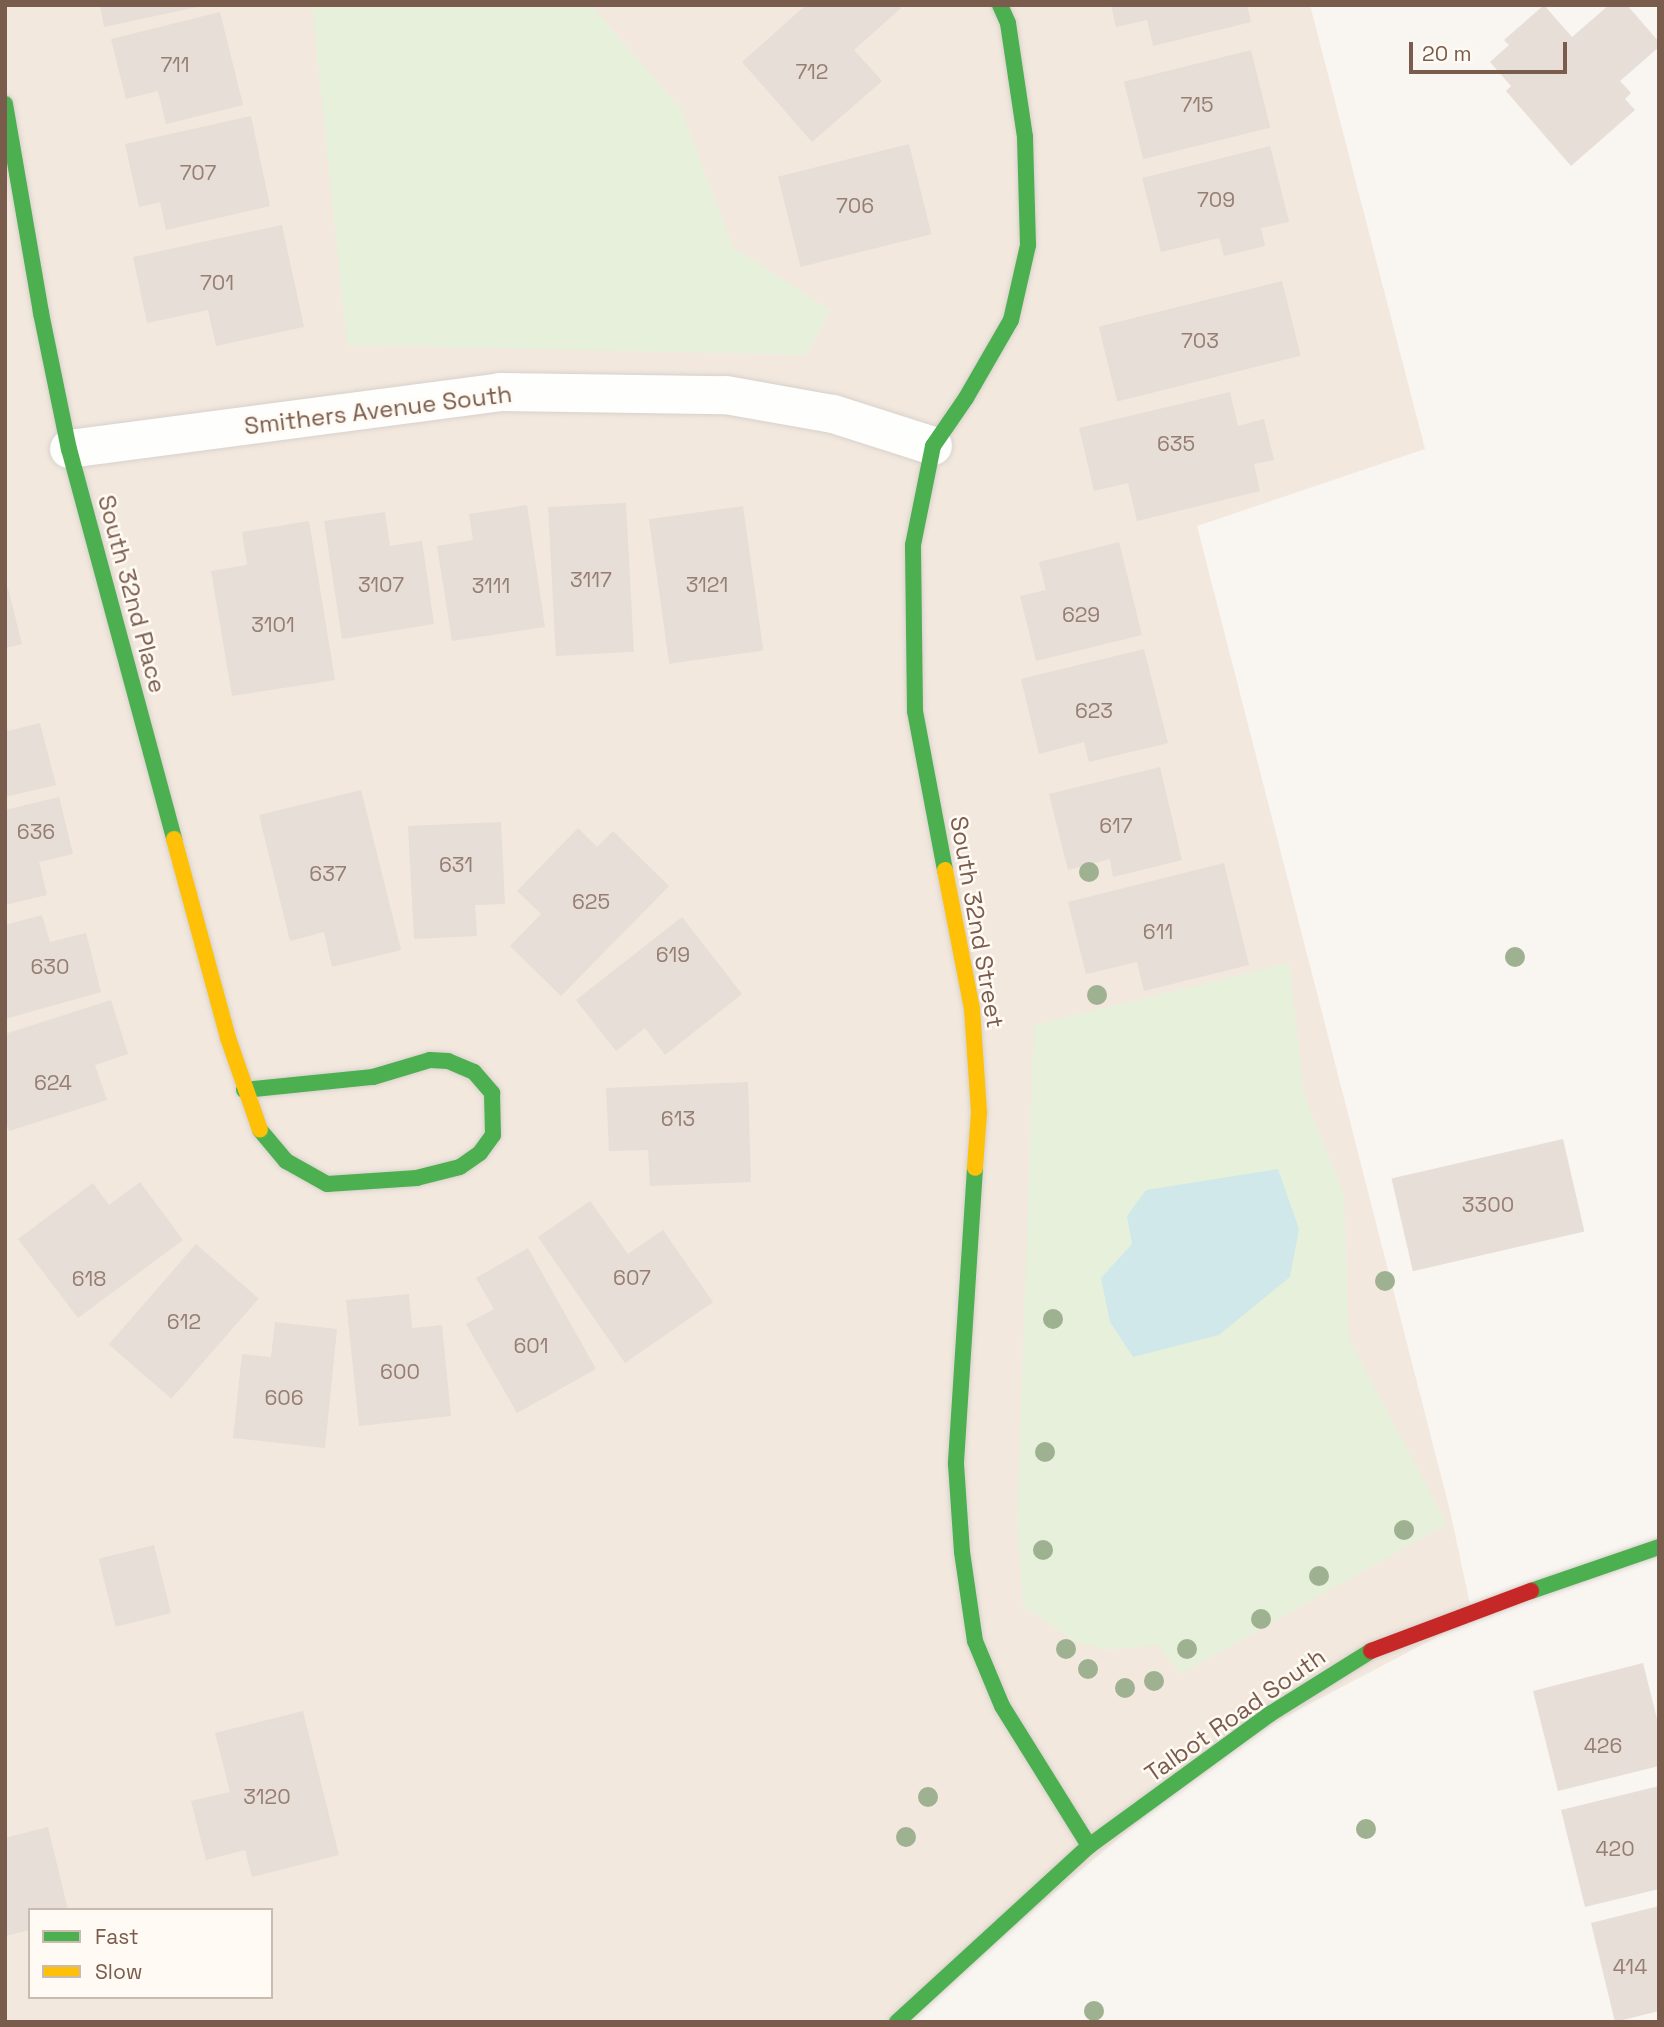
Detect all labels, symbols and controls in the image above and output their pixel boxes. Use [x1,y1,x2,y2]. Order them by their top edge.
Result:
scale bar [1412,28,1570,72]
text: 20 m [1422,40,1472,67]
house number: 711 [160,52,190,78]
house number: 712 [795,59,829,85]
house number: 715 [1181,92,1213,118]
house number: 707 [180,160,216,186]
house number: 709 [1197,187,1235,213]
house number: 706 [836,193,874,219]
house number: 701 [200,270,234,296]
house number: 703 [1181,328,1219,354]
street label: Smithers Avenue South [242,379,514,441]
house number: 635 [1157,431,1195,457]
street label: South 32nd Place [92,492,172,696]
house number: 3117 [570,567,612,593]
house number: 3107 [358,572,404,598]
house number: 3121 [686,572,728,598]
house number: 3111 [472,573,510,599]
house number: 629 [1062,602,1100,628]
house number: 3101 [251,612,295,638]
house number: 623 [1075,698,1113,724]
house number: 617 [1099,813,1133,839]
street label: South 32nd Street [944,814,1010,1030]
house number: 636 [17,819,55,845]
house number: 631 [439,852,473,878]
house number: 637 [309,861,347,887]
house number: 625 [572,889,610,915]
house number: 611 [1143,919,1173,945]
house number: 619 [656,942,690,968]
house number: 630 [31,954,69,980]
house number: 624 [34,1070,72,1096]
house number: 613 [661,1106,695,1132]
house number: 3300 [1462,1192,1514,1218]
house number: 607 [613,1265,651,1291]
house number: 618 [72,1266,106,1292]
house number: 612 [167,1309,201,1335]
house number: 601 [513,1333,549,1359]
house number: 600 [380,1359,420,1385]
house number: 606 [264,1385,304,1411]
street label: Talbot Road South [1139,1642,1331,1788]
house number: 426 [1584,1733,1622,1759]
house number: 3120 [243,1784,291,1810]
house number: 420 [1595,1836,1635,1862]
legend [28,1908,273,1999]
text: Fast [95,1923,139,1950]
house number: 414 [1613,1954,1647,1980]
text: Slow [95,1958,143,1985]

